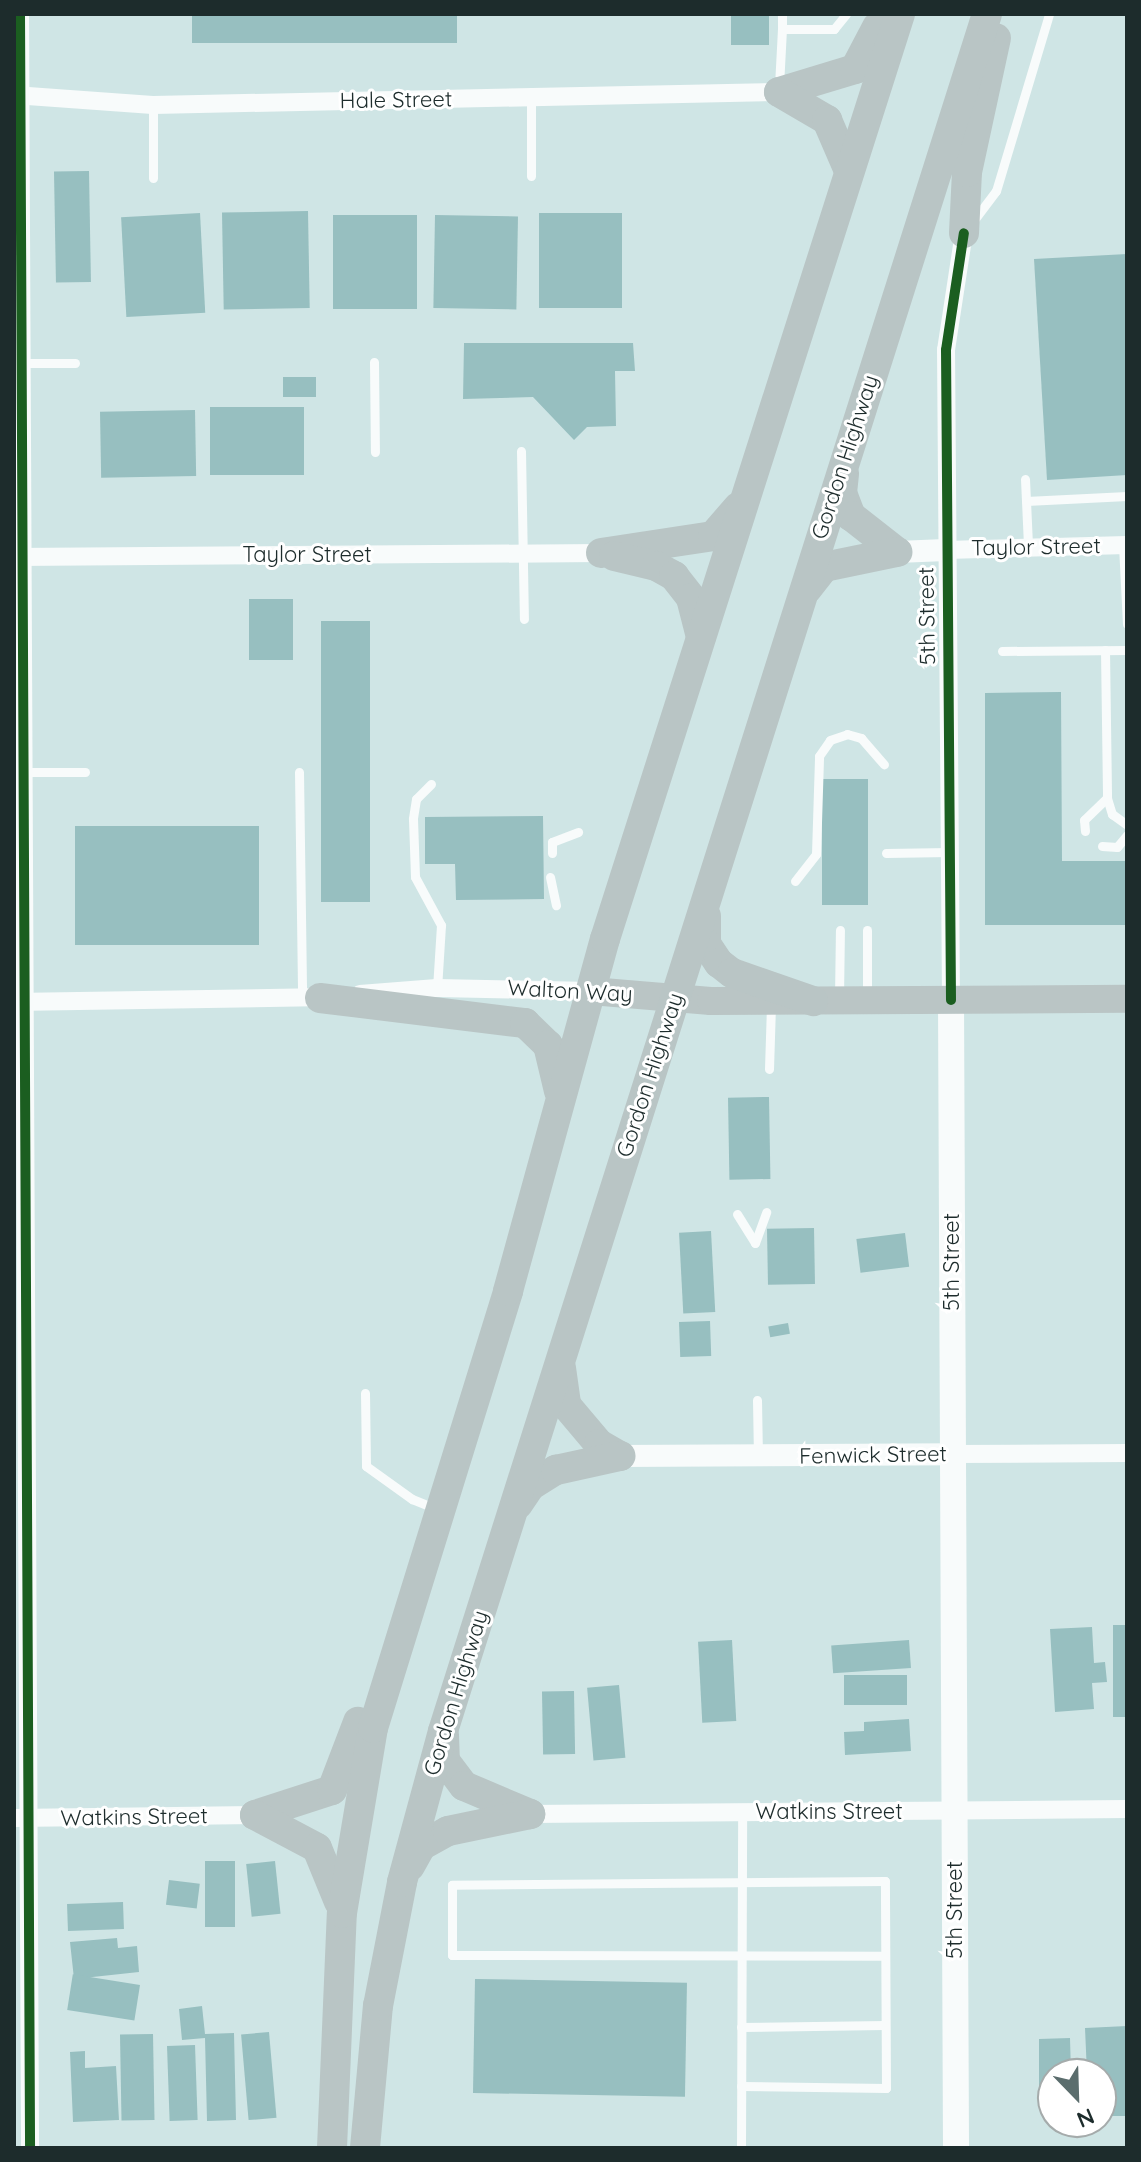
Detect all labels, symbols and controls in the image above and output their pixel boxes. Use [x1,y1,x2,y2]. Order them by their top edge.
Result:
street label: Hale Street [339,86,453,114]
street label: Gordon Highway [806,372,884,542]
street label: Taylor Street [971,533,1101,561]
street label: Taylor Street [242,542,372,568]
street label: 5th Street [913,567,941,665]
street label: Walton Way [507,975,633,1007]
street label: Gordon Highway [611,990,689,1160]
street label: 5th Street [939,1213,965,1311]
street label: Fenwick Street [799,1441,947,1469]
street label: Gordon Highway [418,1607,494,1779]
street label: Watkins Street [755,1799,903,1825]
street label: Watkins Street [60,1803,208,1831]
street label: 5th Street [942,1861,968,1959]
north arrow [1037,2058,1117,2138]
text: N [1073,2102,1099,2134]

